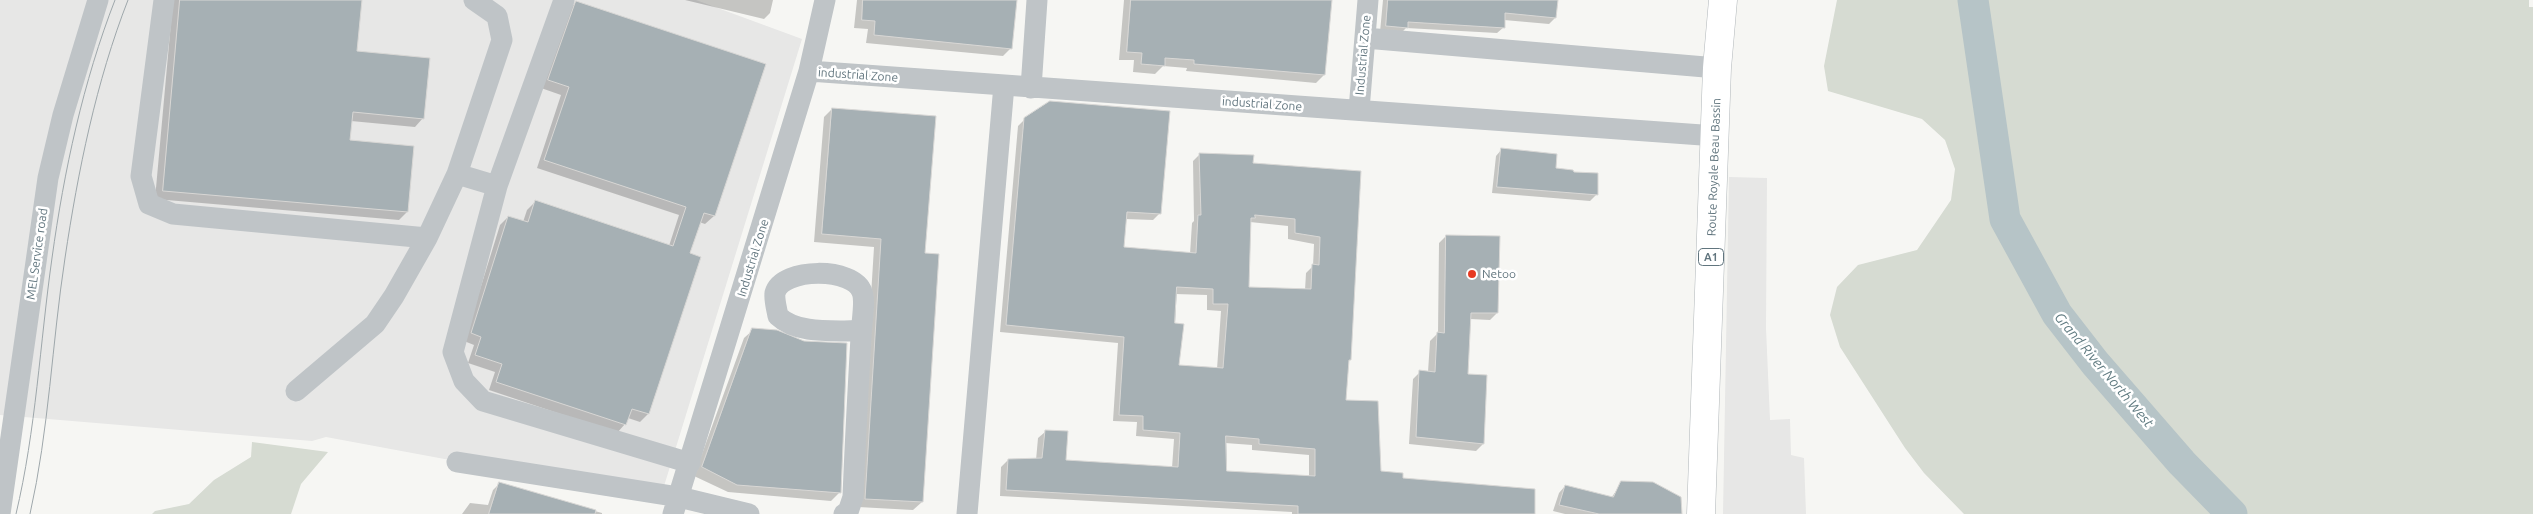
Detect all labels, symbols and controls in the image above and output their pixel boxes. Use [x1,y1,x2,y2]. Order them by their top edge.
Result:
street label: Industrial Zone [1352,14,1374,96]
street label: industrial Zone [817,65,899,85]
street label: industrial Zone [1221,94,1303,114]
street label: Route Royale Beau Bassin [1704,98,1724,236]
street label: MEL Service road [23,207,51,301]
street label: Industrial Zone [734,217,772,299]
road number: A1 [1698,248,1724,266]
place label: Netoo [1482,267,1516,281]
marker: Netoo [1466,268,1478,280]
water label: Grand River North West [2051,309,2157,431]

